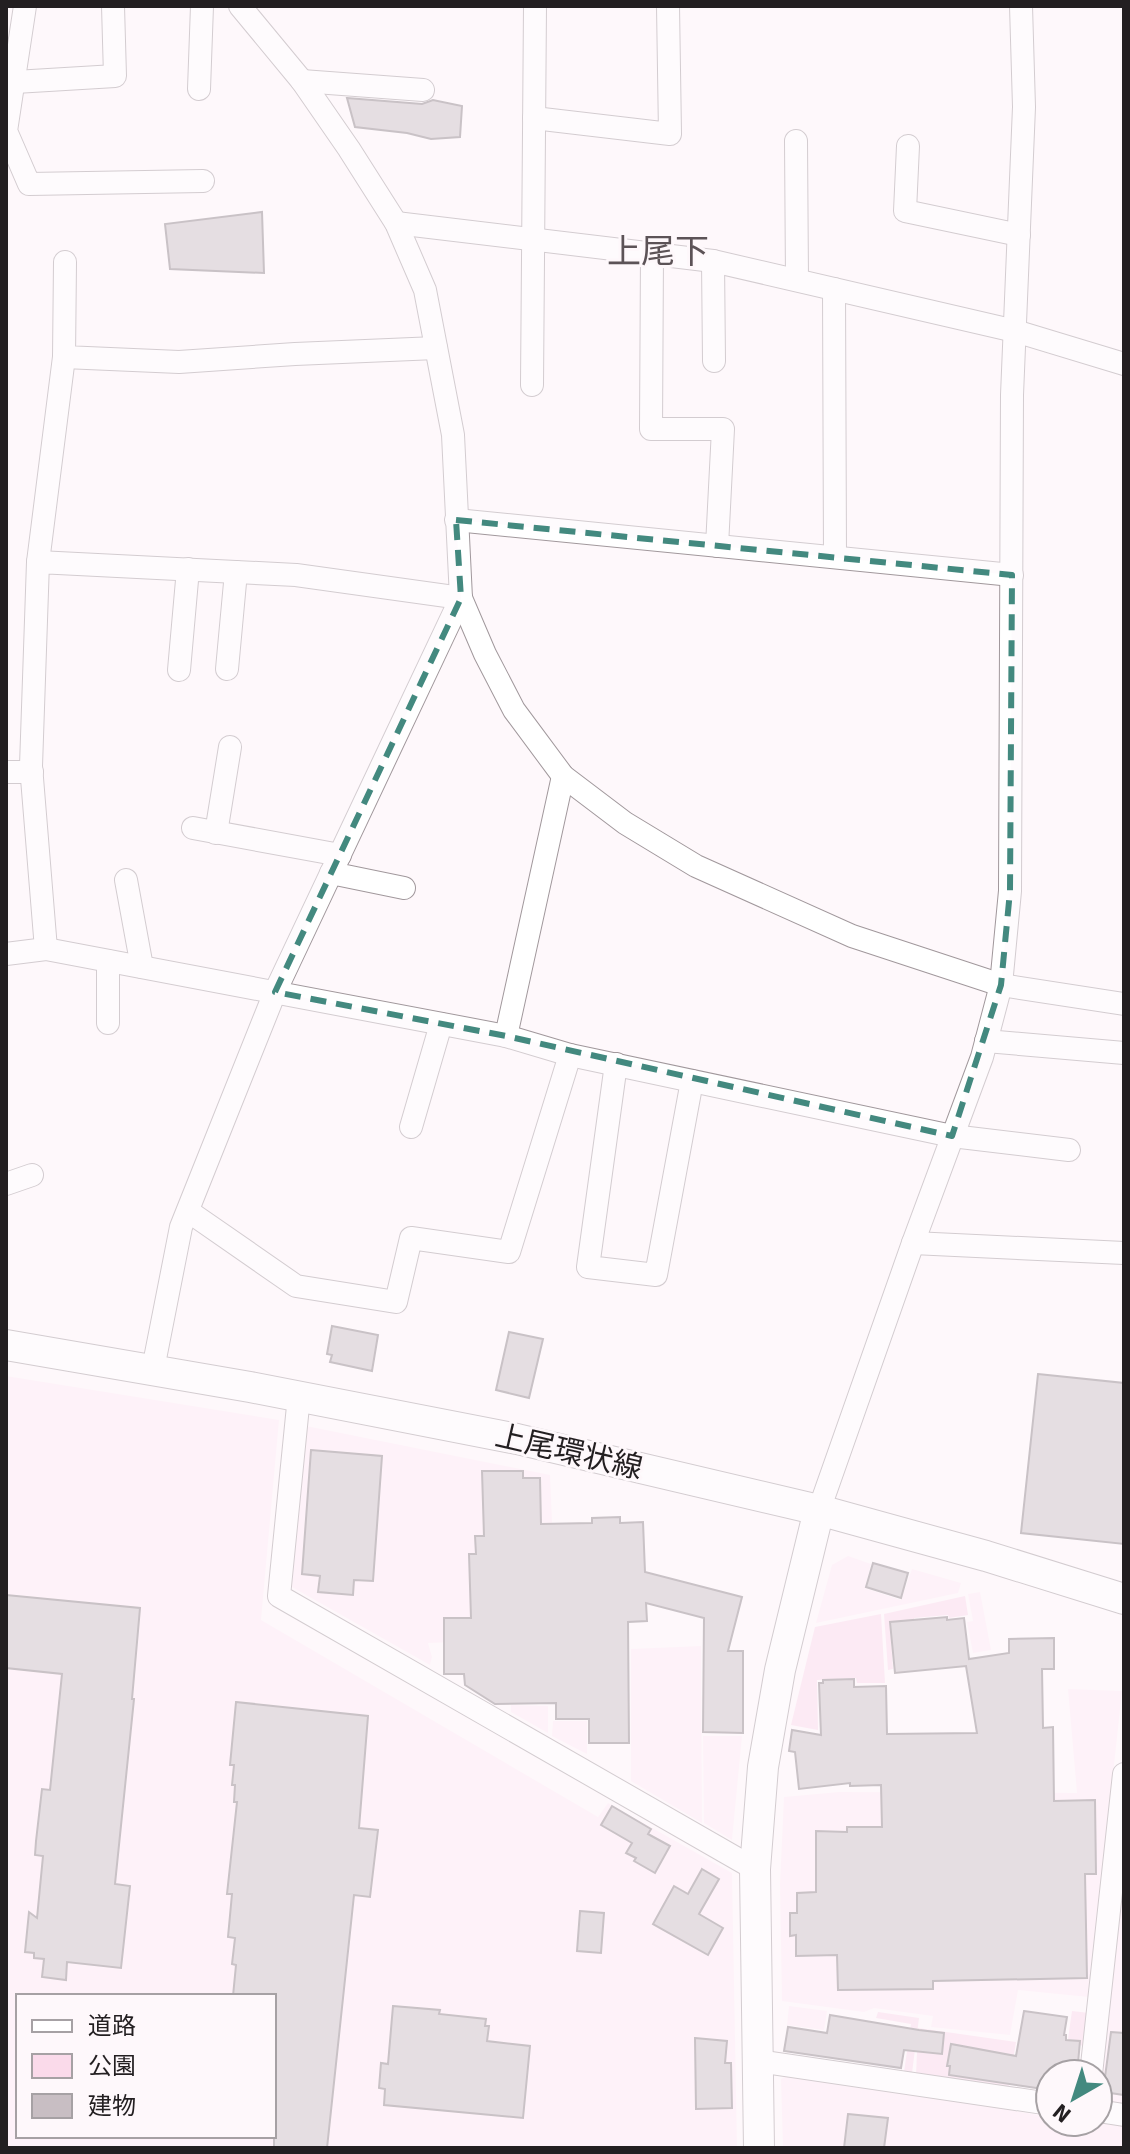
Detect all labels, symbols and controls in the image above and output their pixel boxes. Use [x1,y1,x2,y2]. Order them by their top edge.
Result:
district label: 上尾下 [607,231,709,273]
street label: 上尾環状線 [492,1418,646,1487]
legend [16,1994,276,2138]
text: 道路 [88,2011,136,2041]
text: 公園 [88,2051,136,2081]
north arrow [1034,2058,1114,2138]
text: 建物 [88,2091,136,2121]
text: N [1047,2098,1076,2128]

